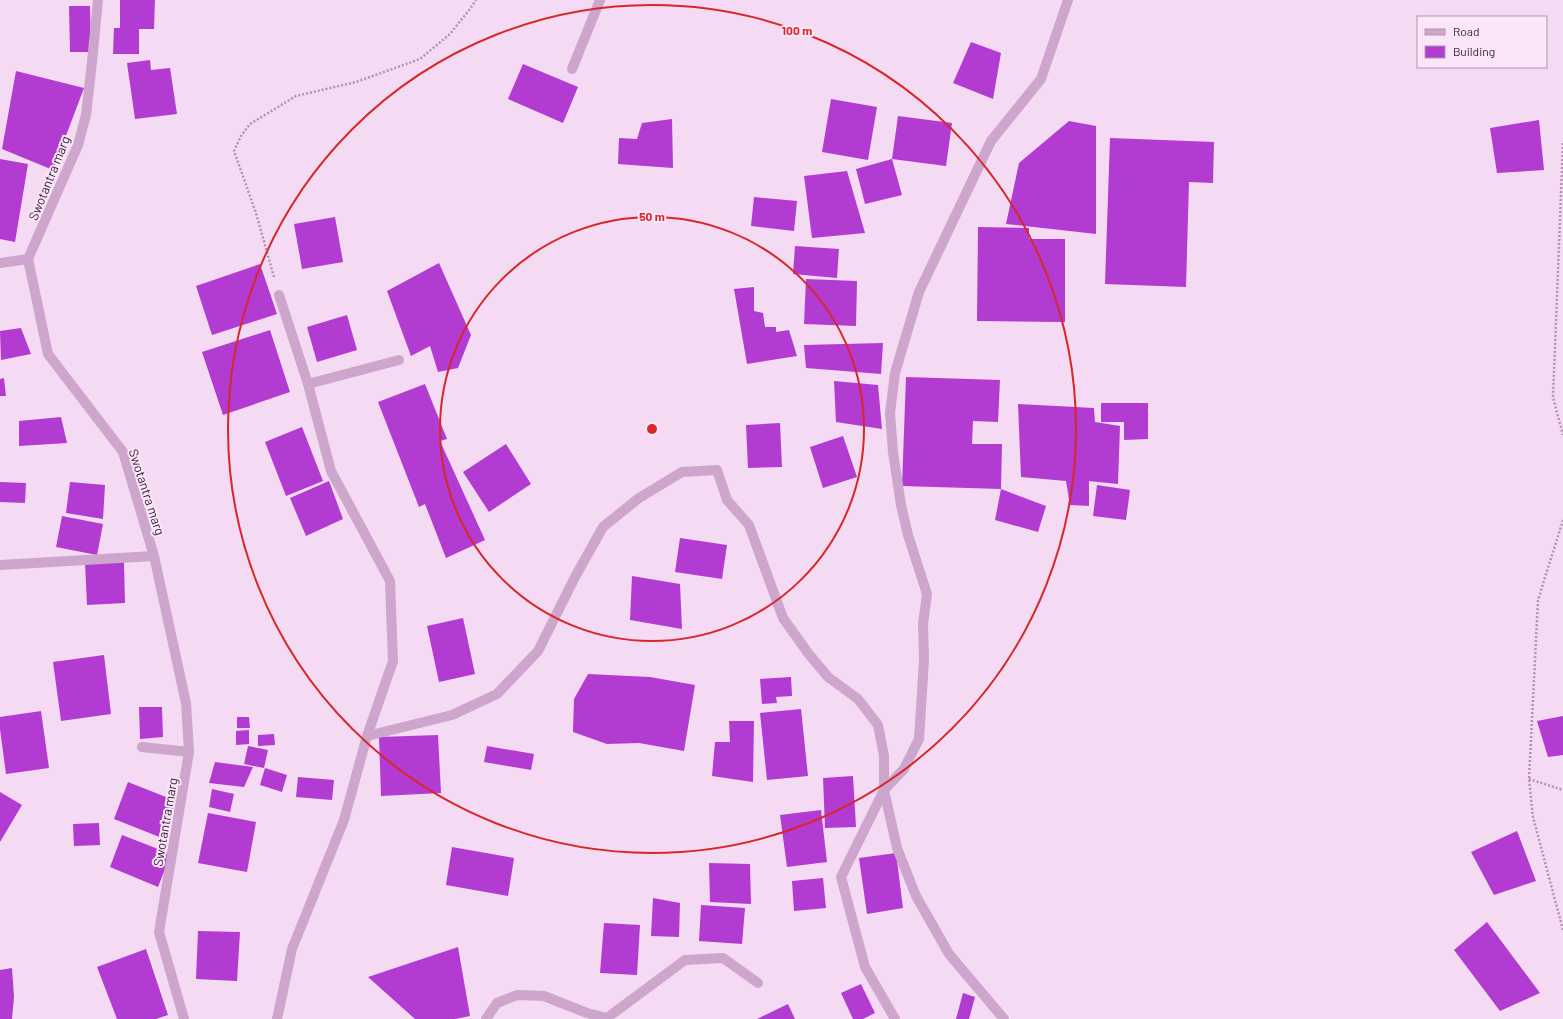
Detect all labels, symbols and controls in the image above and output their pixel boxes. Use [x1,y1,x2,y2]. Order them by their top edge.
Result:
legend [1417,16,1547,68]
text: 100 m [782,23,812,37]
text: Road [1453,24,1480,38]
text: Building [1453,44,1495,58]
street label: Swotantra marg [25,133,73,223]
text: 50 m [639,209,665,223]
centre of rings [645,422,659,436]
street label: Swotantra marg [126,447,168,537]
street label: Swotantra marg [149,776,181,868]

